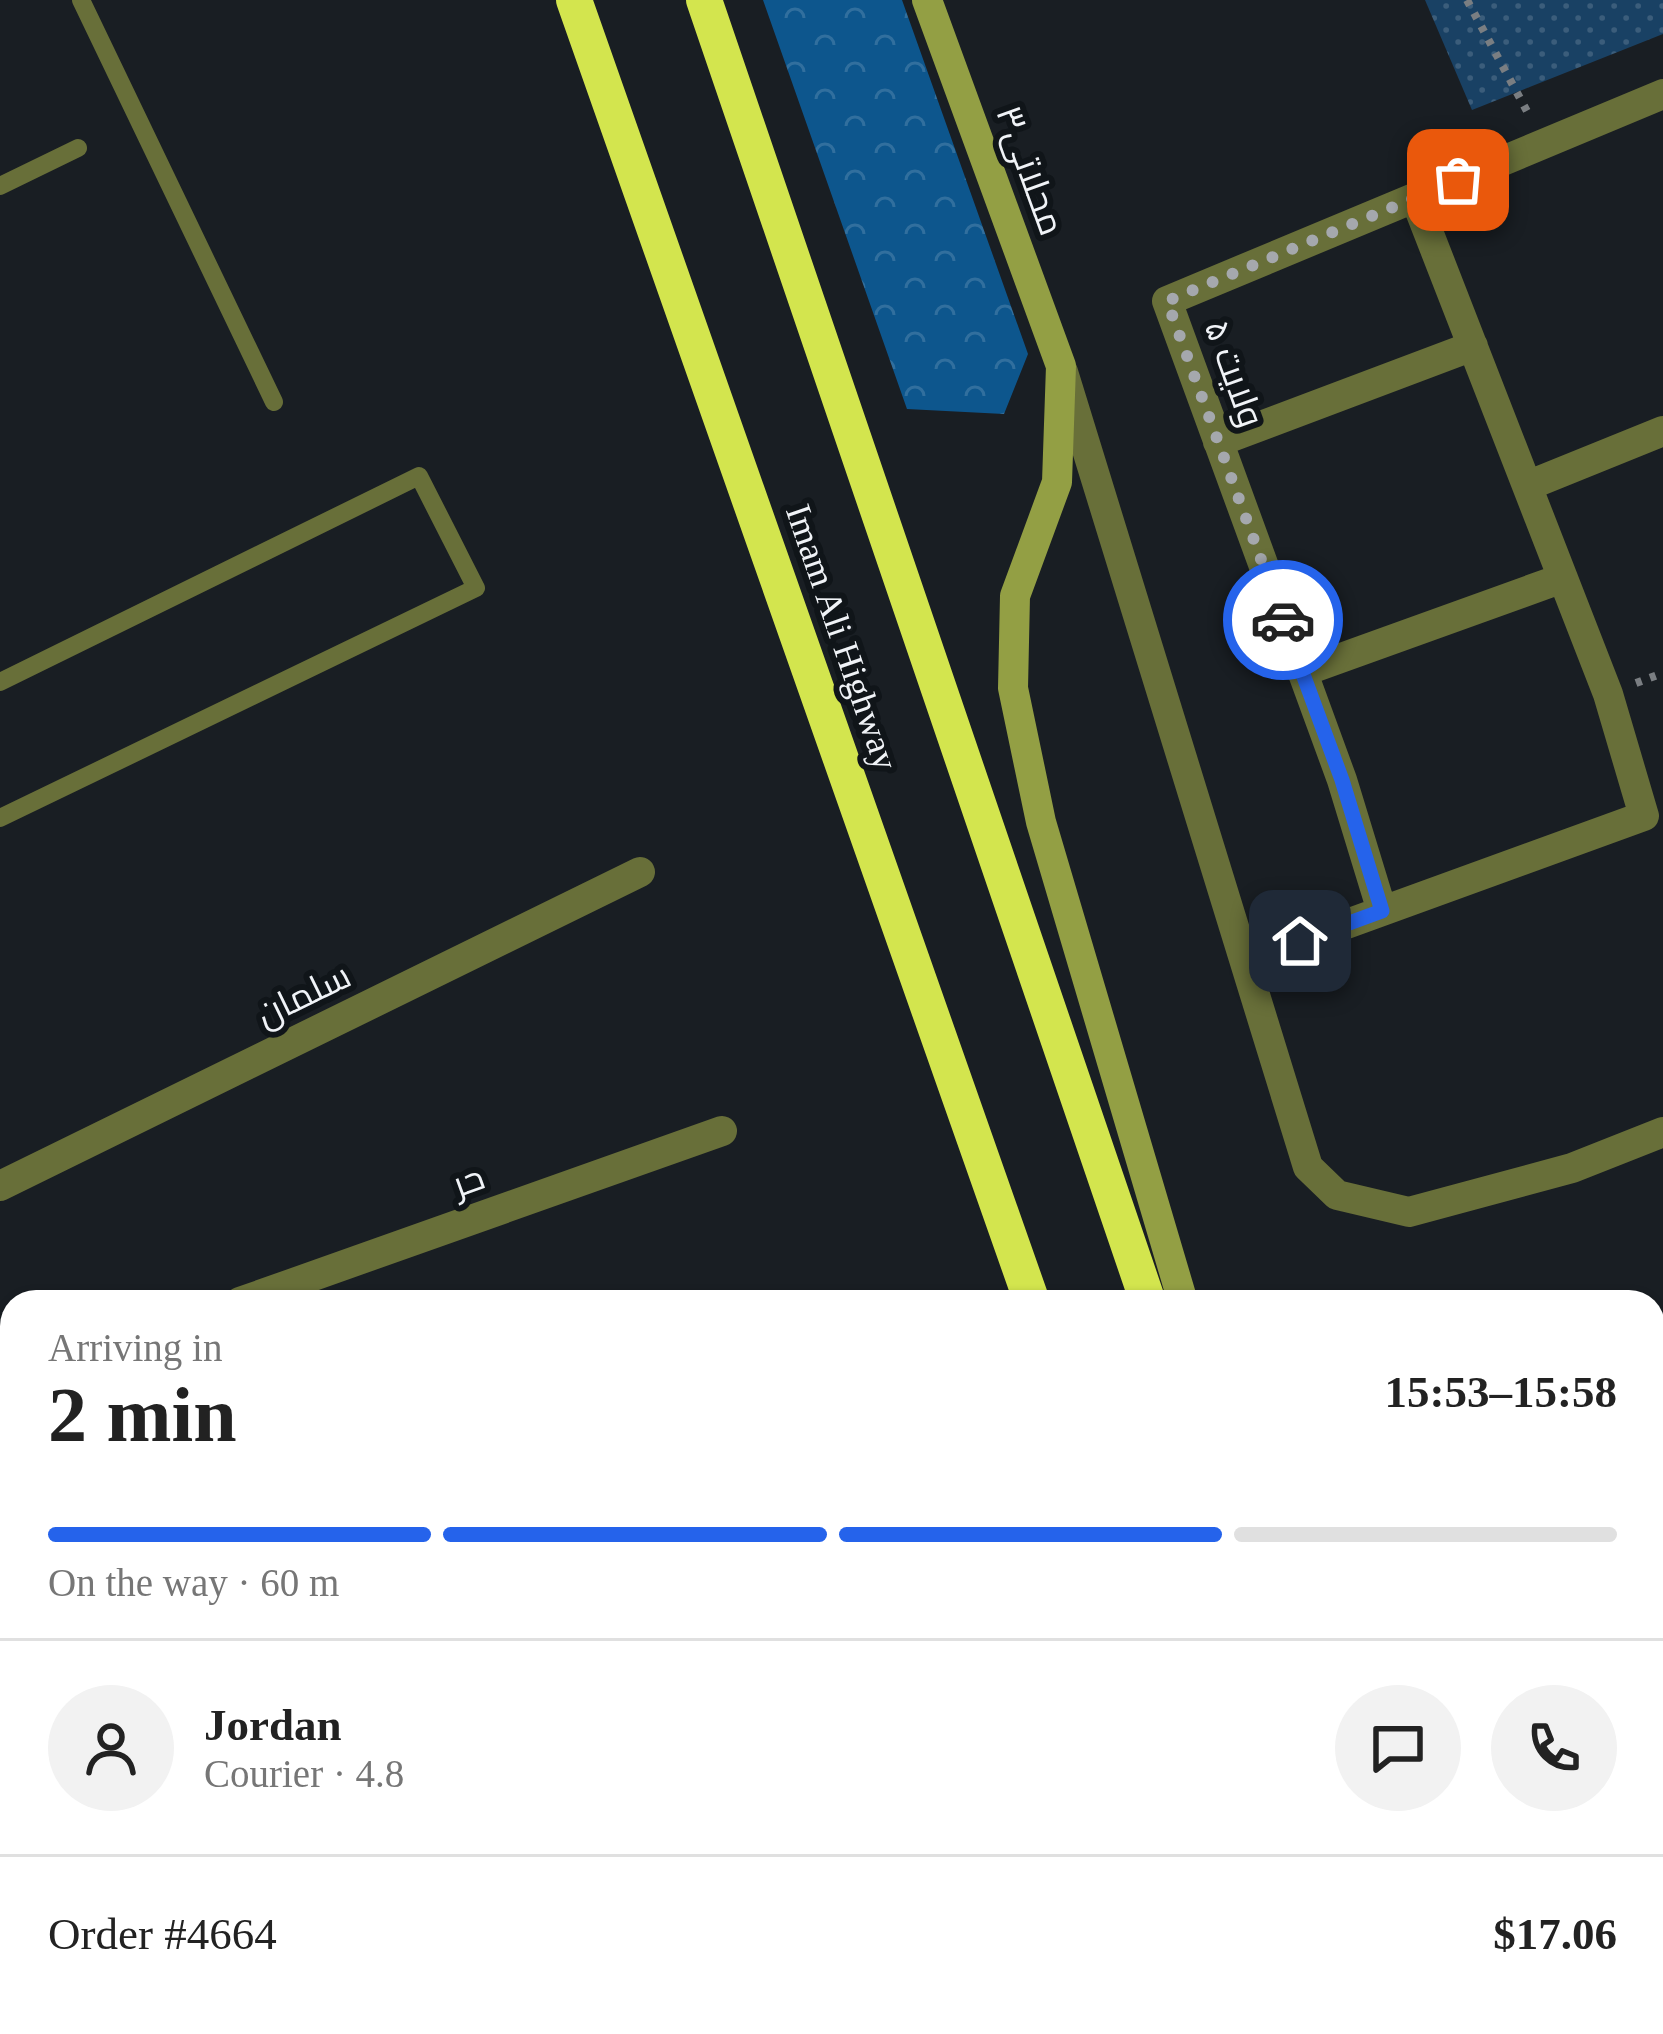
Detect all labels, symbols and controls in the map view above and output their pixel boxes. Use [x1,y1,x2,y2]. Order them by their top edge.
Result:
street label: محلاتی۳ [987,100,1072,241]
pin [1407,129,1509,231]
icon: bag [1425,147,1491,213]
street label: ولایت ۵ [1196,315,1272,432]
street label: Imam Ali Highway [778,499,906,775]
courier [1223,560,1343,680]
icon: car [1250,587,1316,653]
pin [1249,890,1351,992]
icon: home [1267,908,1333,974]
street label: سلمان [250,955,357,1036]
street label: حر [445,1157,490,1206]
text: Arriving in [48,1326,222,1369]
text: 15:53–15:58 [1385,1367,1617,1417]
text: 2 min [48,1371,237,1458]
text: On the way · 60 m [48,1561,339,1604]
button: person [48,1685,174,1811]
button: chat [1335,1685,1461,1811]
button: phone [1491,1685,1617,1811]
text: Jordan [204,1700,342,1750]
text: Courier · 4.8 [204,1752,404,1795]
text: Order #4664 [48,1909,277,1959]
text: $17.06 [1493,1909,1617,1959]

